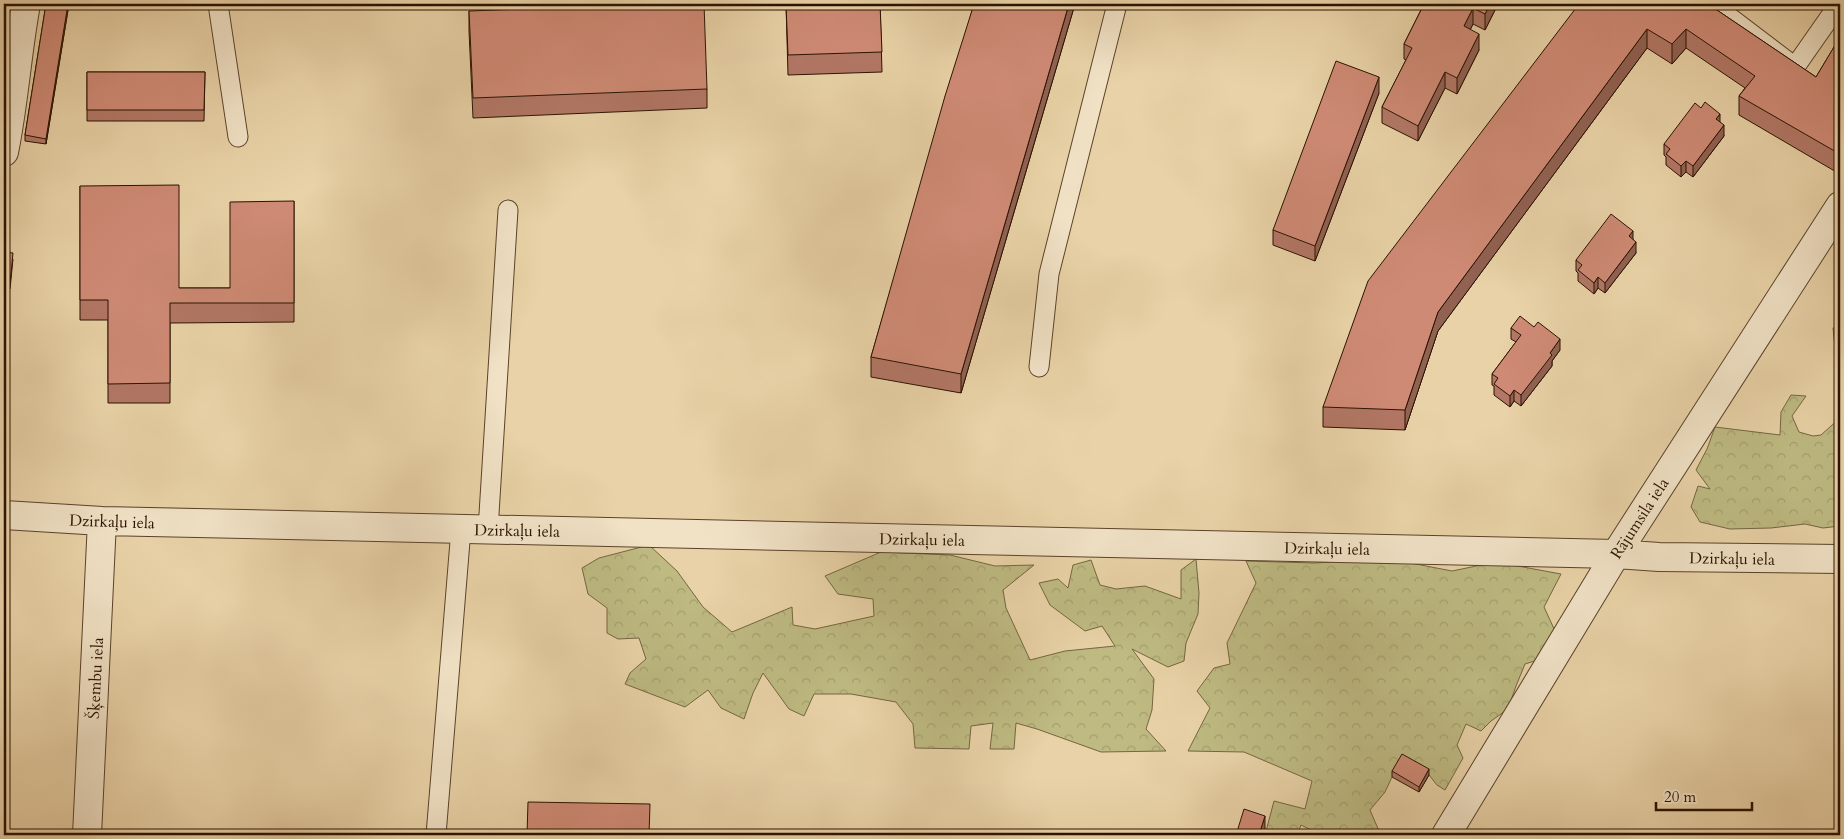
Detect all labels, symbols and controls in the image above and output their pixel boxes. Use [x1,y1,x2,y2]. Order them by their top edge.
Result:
street label: Rājumsila iela [1605,474,1674,563]
street label: Dzirkaļu iela [69,510,155,534]
street label: Dzirkaļu iela [474,519,560,543]
street label: Dzirkaļu iela [879,528,965,552]
street label: Dzirkaļu iela [1284,537,1370,561]
street label: Dzirkaļu iela [1689,547,1775,571]
street label: Šķembu iela [83,637,109,719]
scale bar [1656,779,1753,811]
text: 20 m [1664,787,1696,807]

